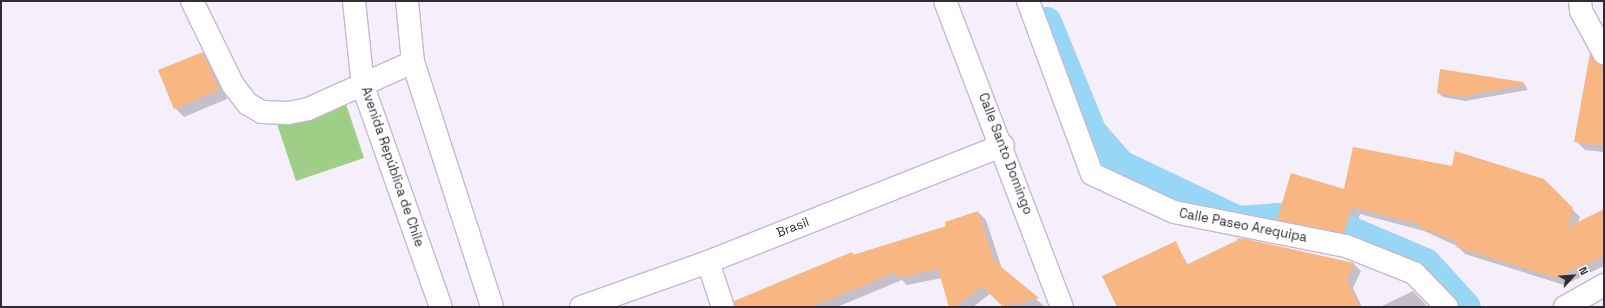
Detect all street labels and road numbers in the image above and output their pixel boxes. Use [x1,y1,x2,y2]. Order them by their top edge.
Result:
street label: Avenida República de Chile [357,85,427,249]
street label: Calle Santo Domingo [975,91,1035,217]
street label: Calle Paseo Arequipa [1178,206,1308,246]
street label: Brasil [774,215,812,241]

